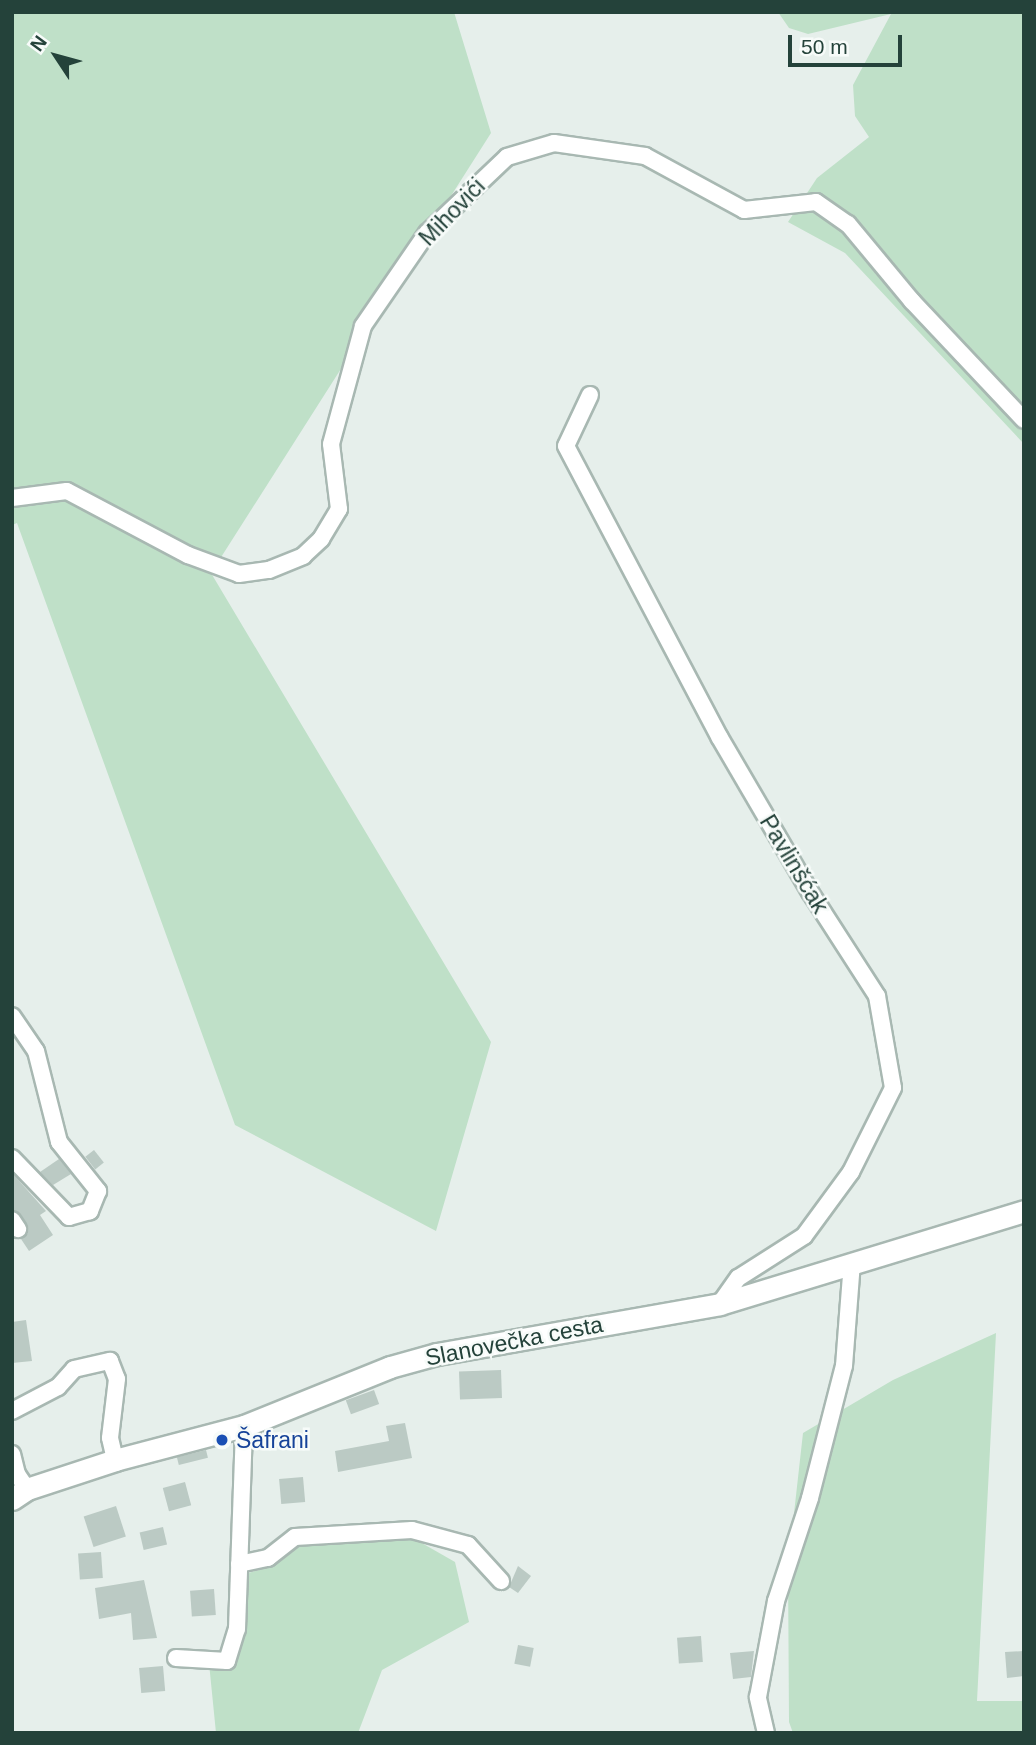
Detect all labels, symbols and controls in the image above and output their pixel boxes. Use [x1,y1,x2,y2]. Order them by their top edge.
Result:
north arrow [21,21,91,91]
scale bar [791,21,905,65]
text: N [26,32,51,55]
text: 50 m [801,35,848,58]
street label: Mihovići [413,173,491,251]
street label: Pavlinšćak [754,810,834,918]
street label: Slanovečka cesta [423,1310,605,1372]
place label: Šafrani [236,1426,309,1454]
marker: Šafrani [214,1432,230,1448]

